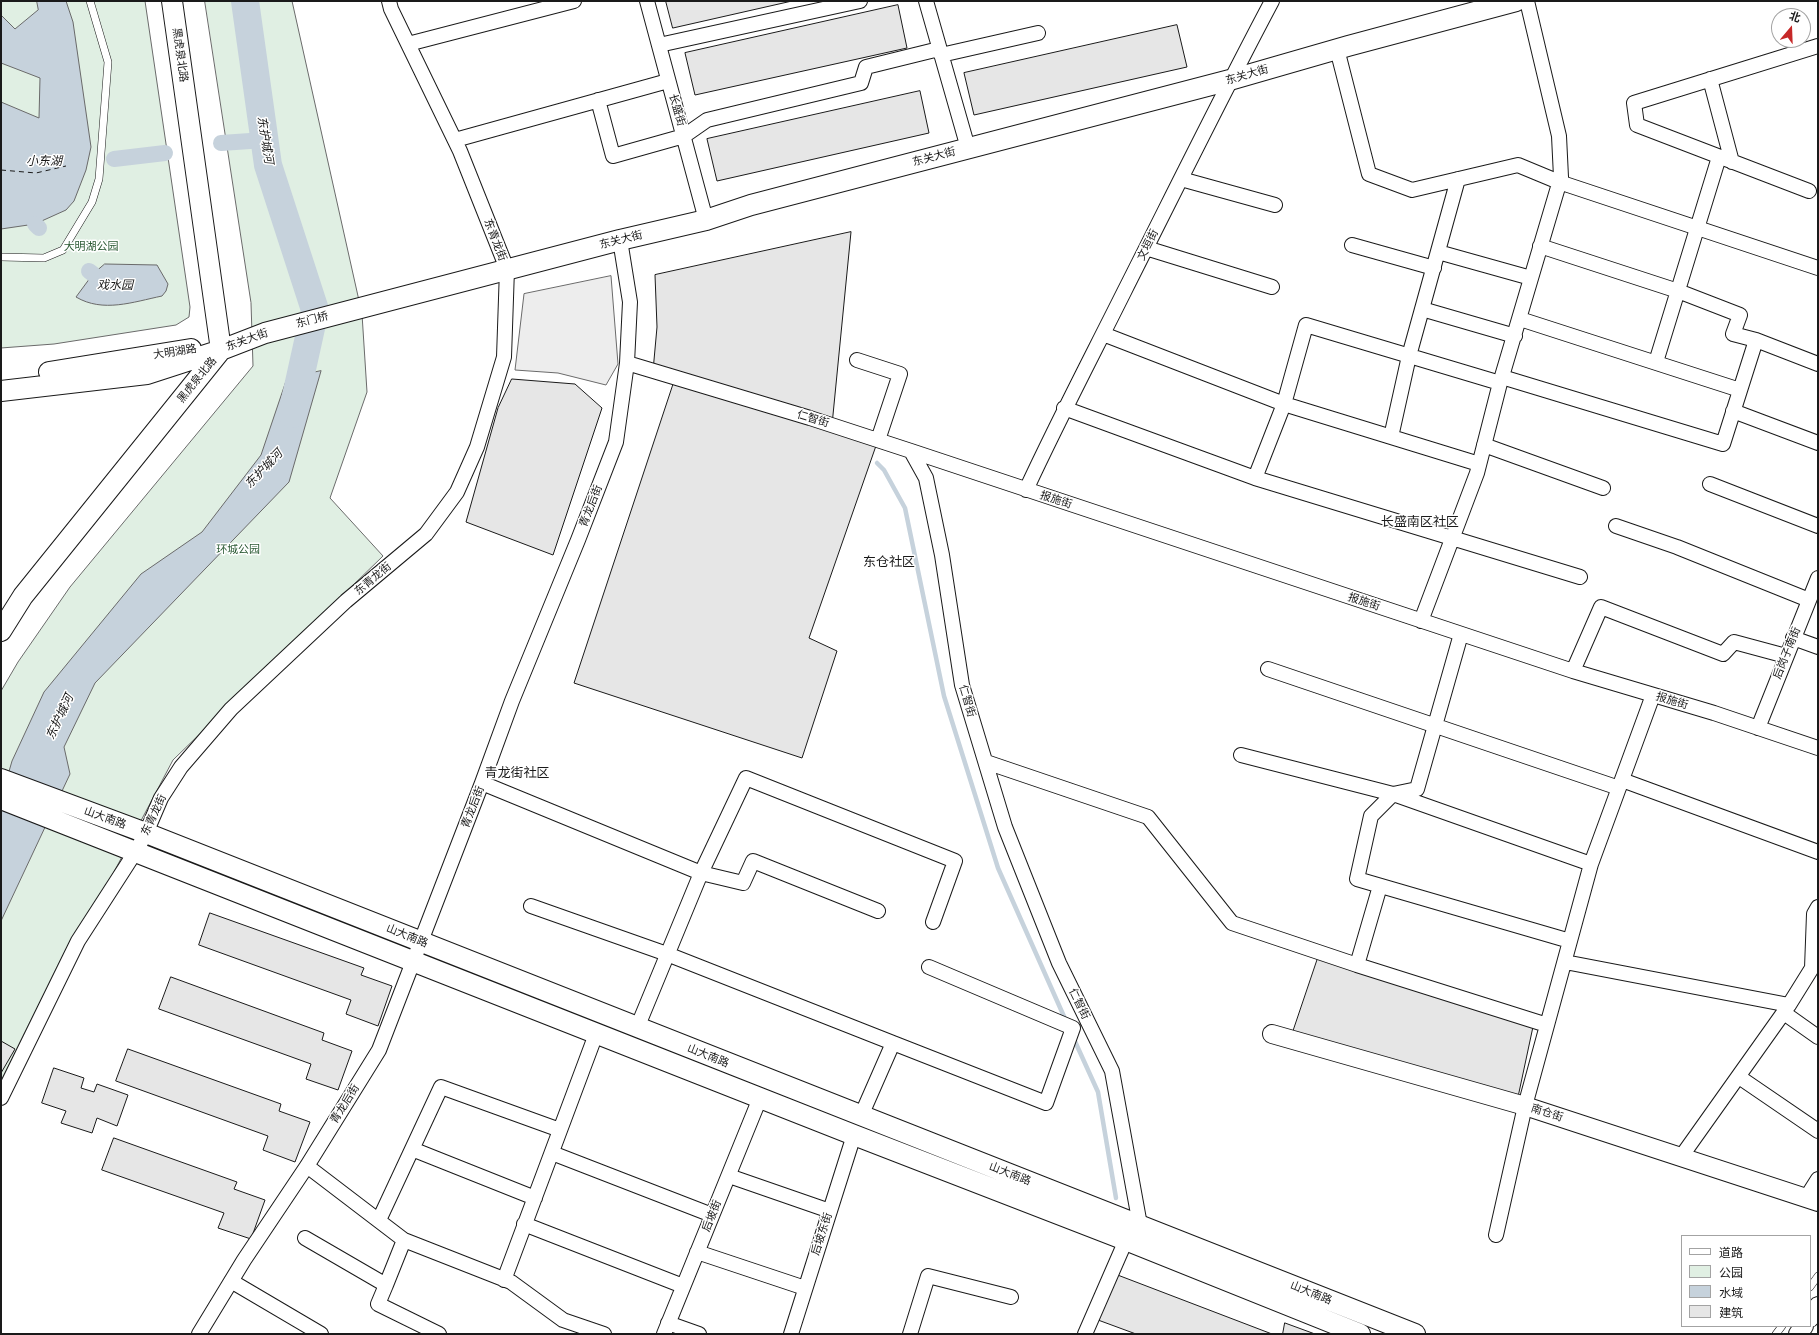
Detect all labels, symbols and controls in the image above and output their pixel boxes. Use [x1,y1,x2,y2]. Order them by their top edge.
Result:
north arrow [1771,8,1811,48]
text: 北 [1787,9,1802,25]
street label: 黑虎泉北路 [170,27,190,83]
street label: 东关大街 [1224,63,1270,87]
street label: 长盛街 [666,92,688,128]
water label: 东护城河 [254,115,276,165]
street label: 东关大街 [911,145,957,169]
water label: 小东湖 [26,154,62,168]
street label: 东青龙街 [481,217,509,263]
street label: 文垣街 [1135,227,1161,263]
street label: 东关大街 [598,228,644,252]
park label: 大明湖公园 [64,240,118,254]
water label: 戏水园 [97,278,133,292]
street label: 东门桥 [294,309,330,331]
street label: 东关大街 [224,326,270,354]
street label: 大明湖路 [152,342,198,362]
street label: 黑虎泉北路 [175,354,219,406]
street label: 仁智街 [795,408,831,430]
water label: 东护城河 [242,447,286,491]
street label: 青龙后街 [577,483,605,529]
street label: 报施街 [1038,489,1074,511]
district label: 长盛南区社区 [1381,514,1459,530]
park label: 环城公园 [216,543,260,557]
district label: 东仓社区 [863,554,915,570]
street label: 东青龙街 [352,560,394,598]
street label: 报施街 [1346,591,1382,613]
street label: 后岗子南街 [1771,625,1803,681]
street label: 仁智街 [956,683,978,719]
street label: 报施街 [1654,690,1690,712]
water label: 东护城河 [43,692,77,742]
district label: 青龙街社区 [485,765,549,781]
street label: 青龙后街 [459,784,487,830]
street label: 东青龙街 [139,792,169,838]
street label: 山大南路 [82,804,128,832]
street label: 山大南路 [384,922,430,950]
street label: 仁智街 [1066,986,1092,1022]
street label: 山大南路 [685,1042,731,1070]
street label: 青龙后街 [328,1082,362,1126]
street label: 南仓街 [1529,1102,1565,1124]
street label: 山大南路 [987,1160,1033,1188]
street label: 后坡街 [700,1198,724,1234]
street label: 后坡东街 [809,1211,835,1257]
legend [1681,1235,1811,1327]
text: 道路 [1719,1246,1743,1260]
text: 公园 [1719,1266,1743,1280]
street label: 山大南路 [1288,1279,1334,1307]
text: 水域 [1719,1286,1743,1300]
text: 建筑 [1719,1306,1743,1320]

